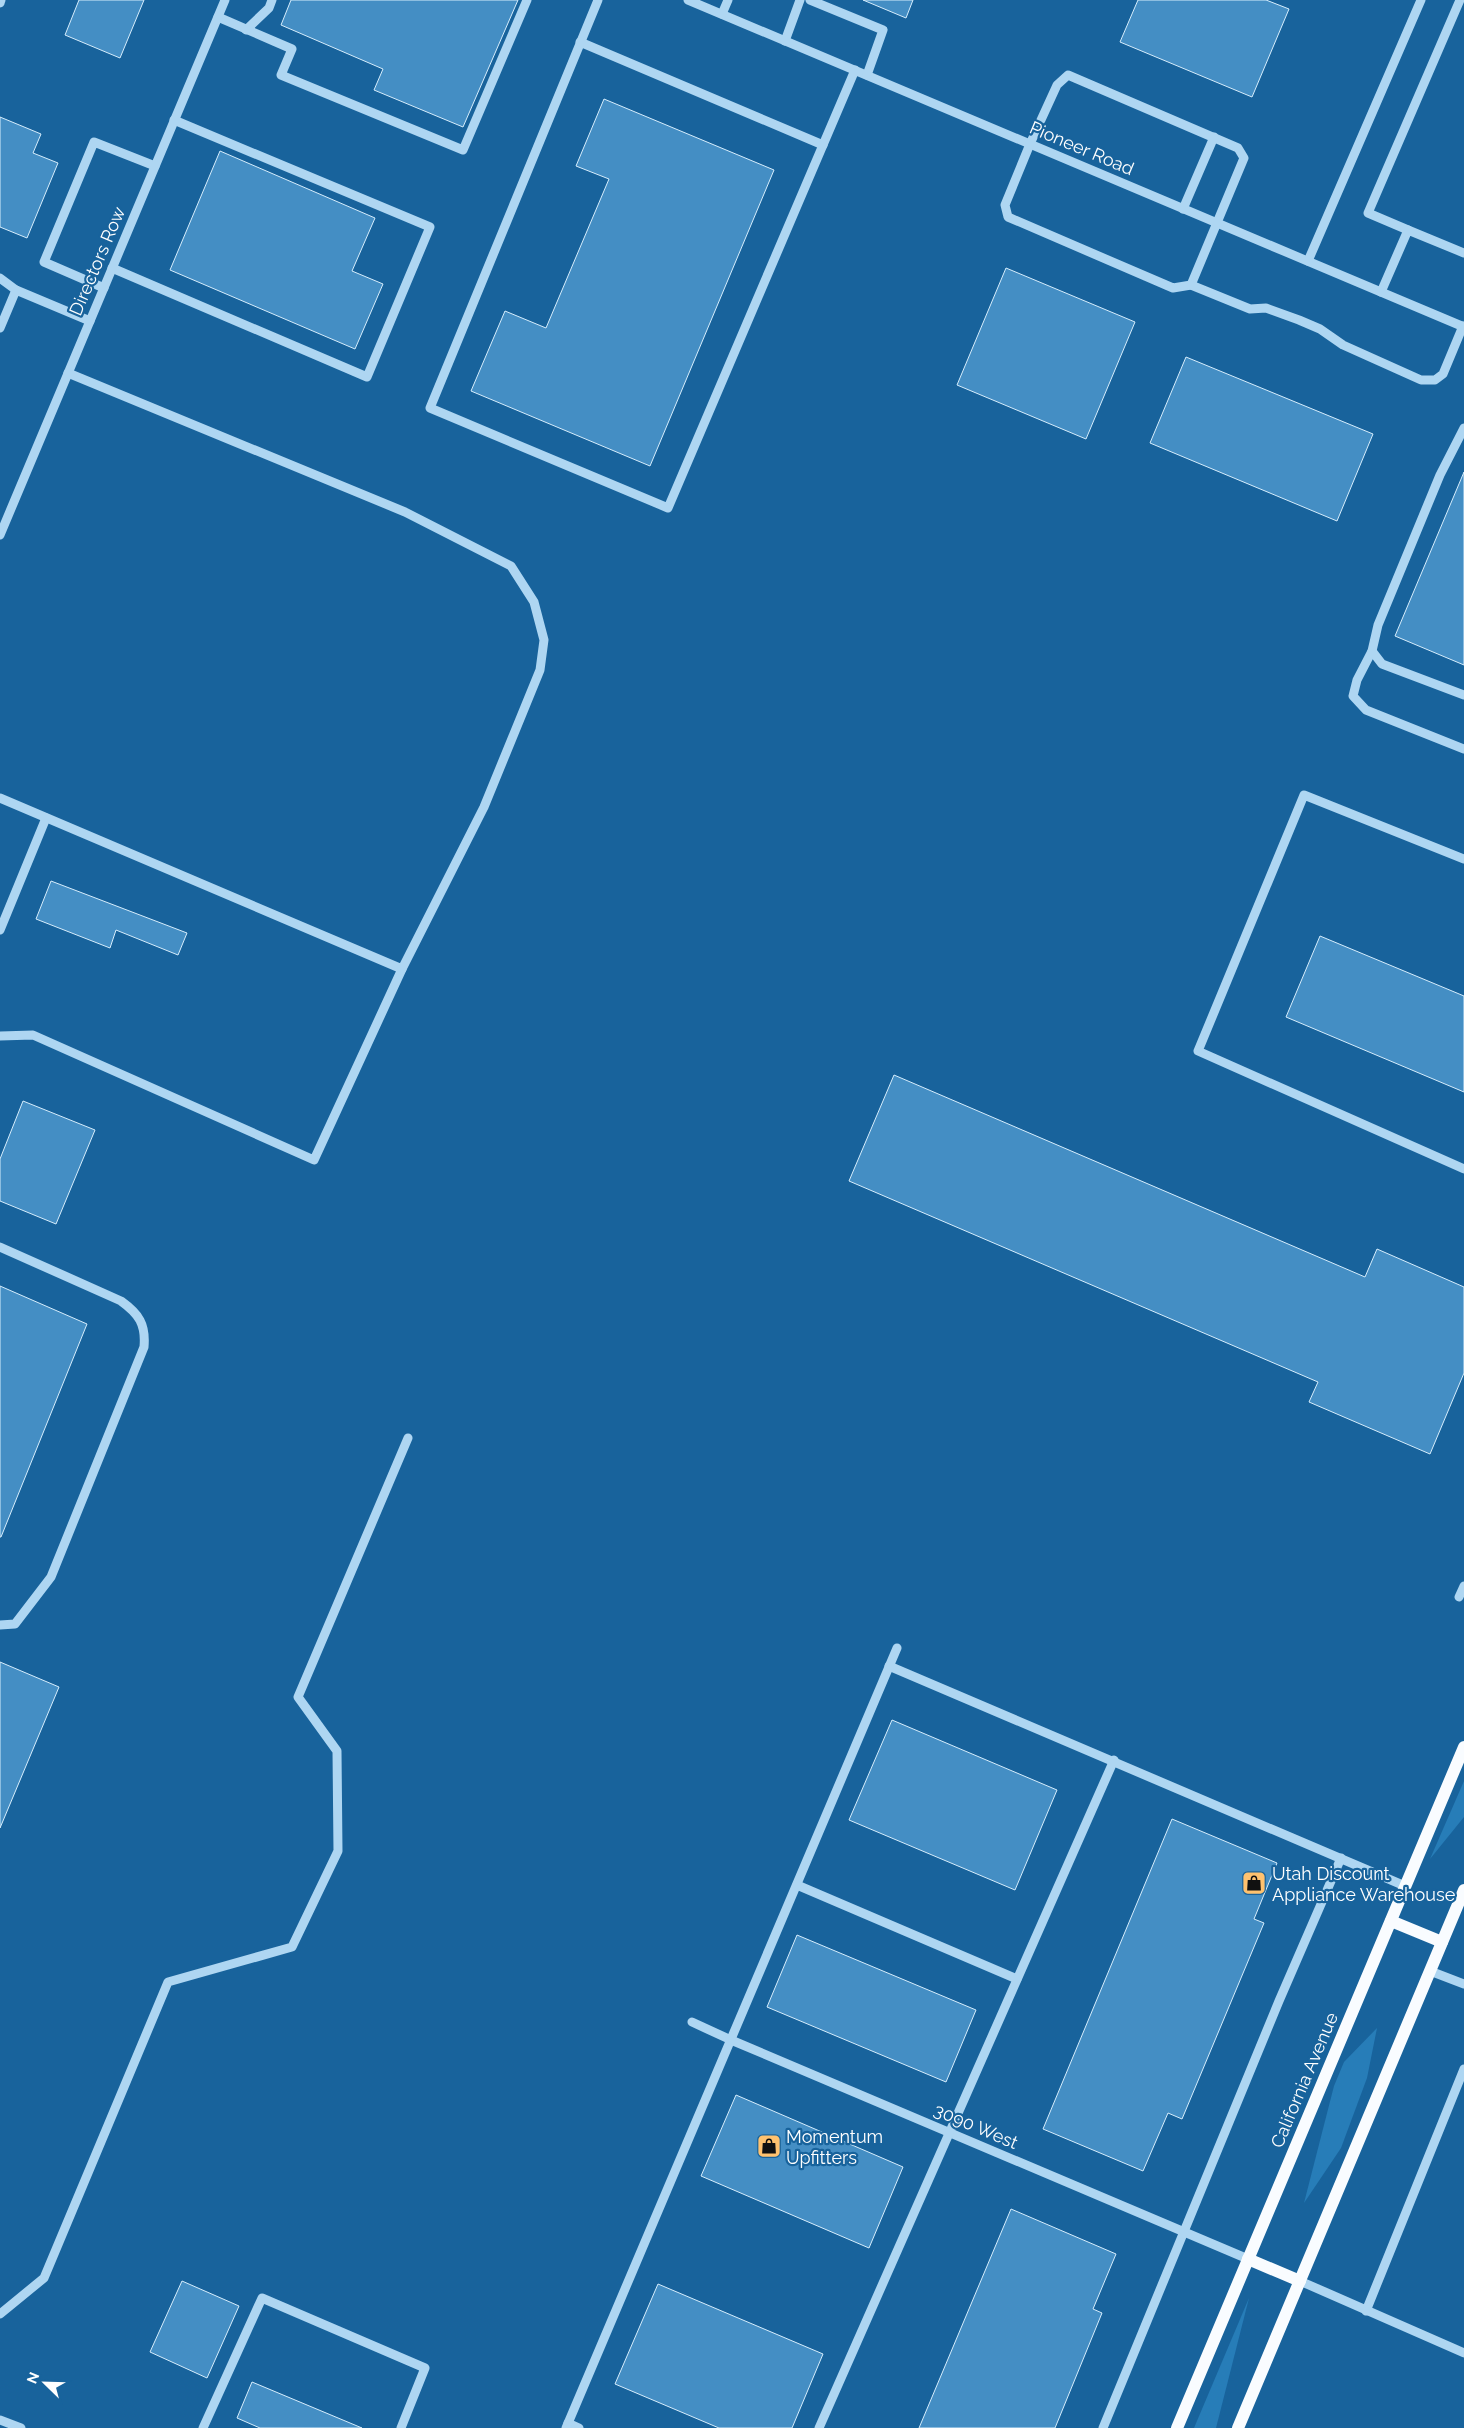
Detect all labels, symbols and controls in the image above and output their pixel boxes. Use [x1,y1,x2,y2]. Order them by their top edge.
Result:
street label: Pioneer Road [1027,117,1137,179]
street label: Directors Row [65,203,129,318]
place label: Utah Discount Appliance Warehouse [1272,1863,1456,1905]
shop icon: Utah Discount Appliance Warehouse [1241,1870,1267,1896]
street label: California Avenue [1266,2009,1342,2151]
street label: 3090 West [931,2099,1021,2153]
place label: Momentum Upfitters [786,2126,883,2168]
shop icon: Momentum Upfitters [756,2133,782,2159]
north arrow [20,2358,70,2408]
text: N [24,2370,42,2386]

